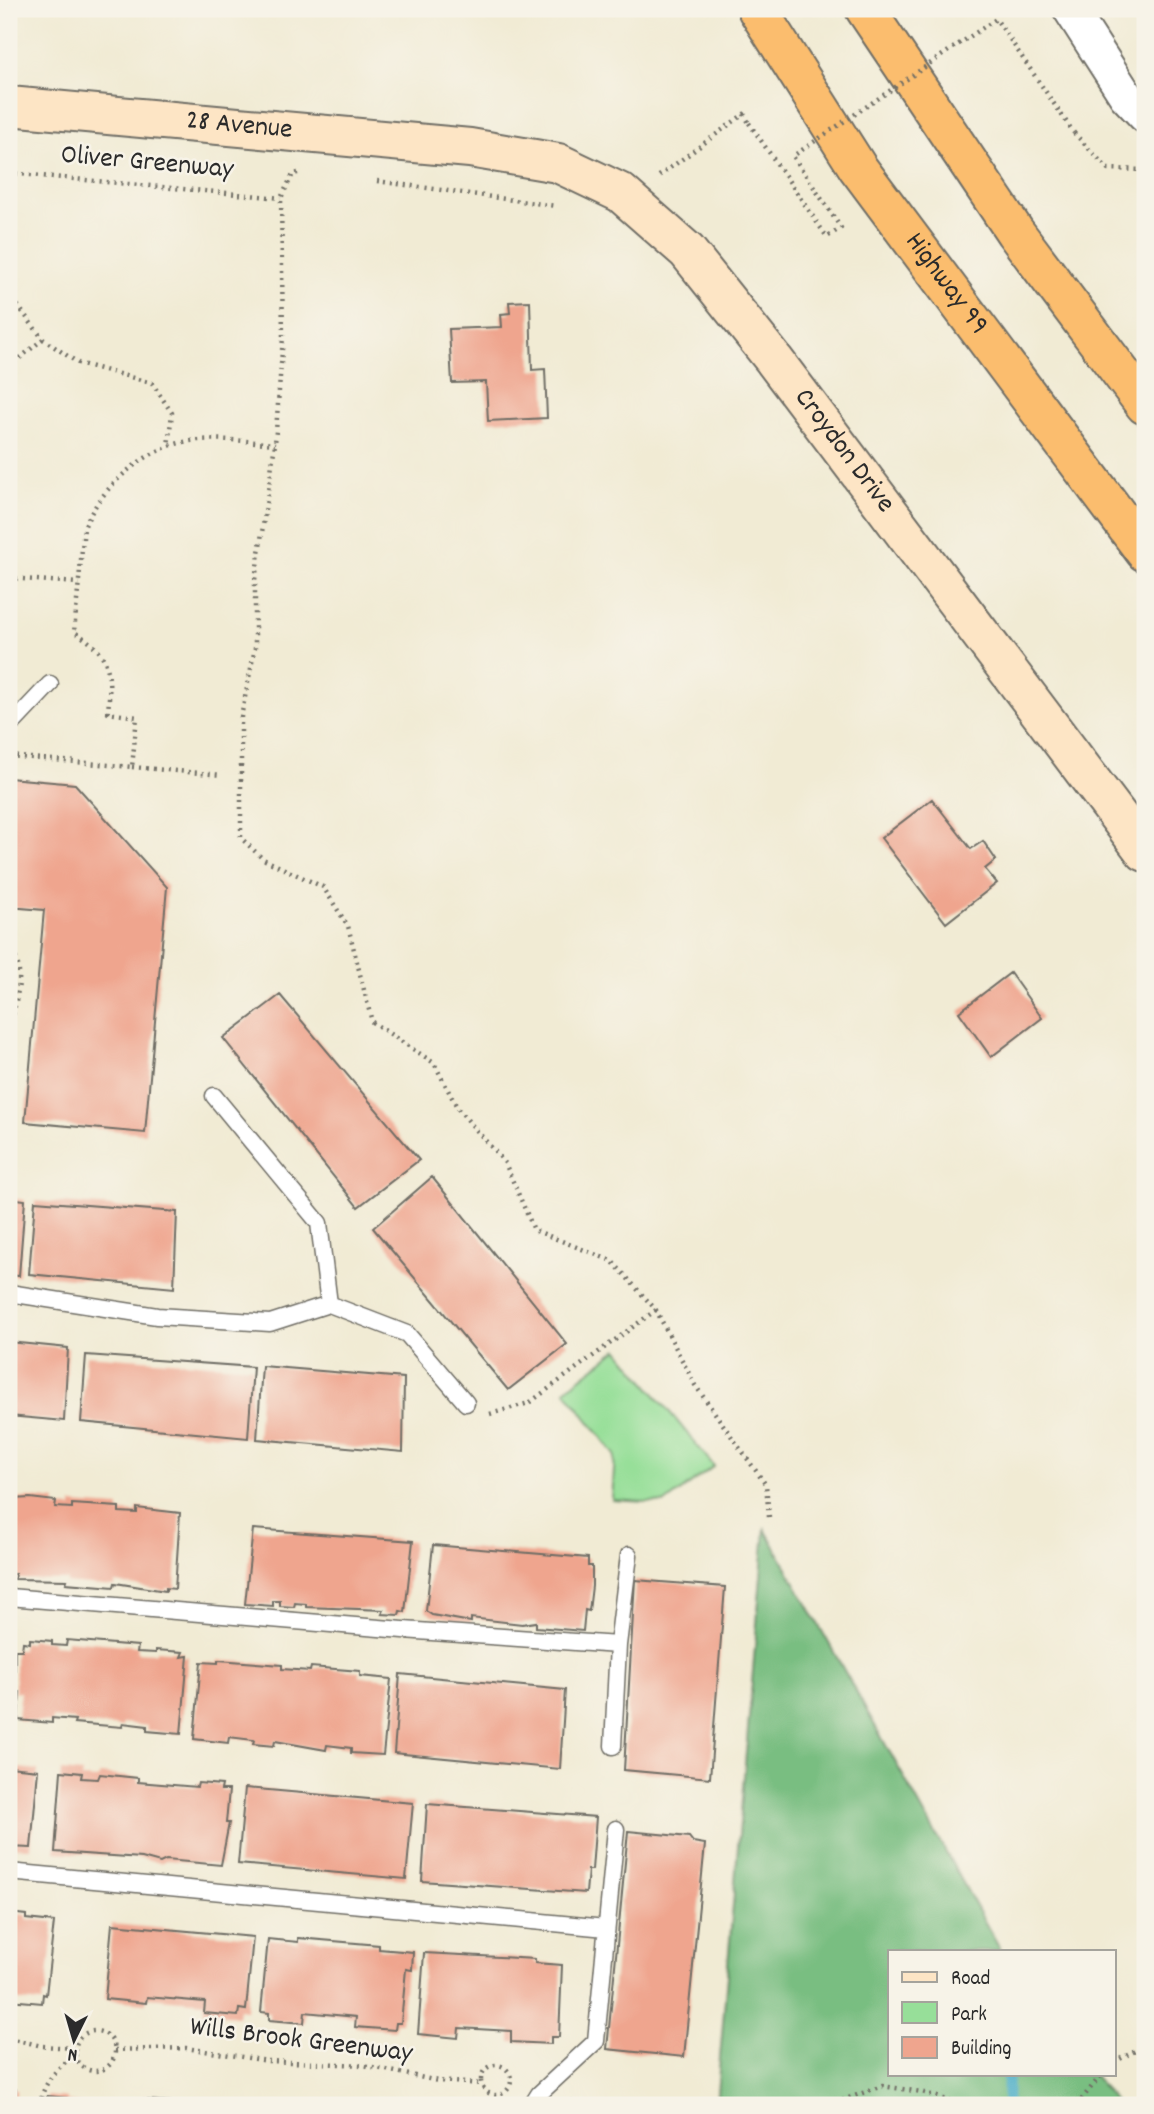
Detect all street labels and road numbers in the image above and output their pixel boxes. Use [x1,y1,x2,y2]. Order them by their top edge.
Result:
street label: 28 Avenue [184,102,294,152]
street label: Oliver Greenway [59,137,236,192]
street label: Highway 99 [893,225,997,344]
street label: Croydon Drive [783,381,903,522]
street label: Wills Brook Greenway [187,2009,415,2076]

